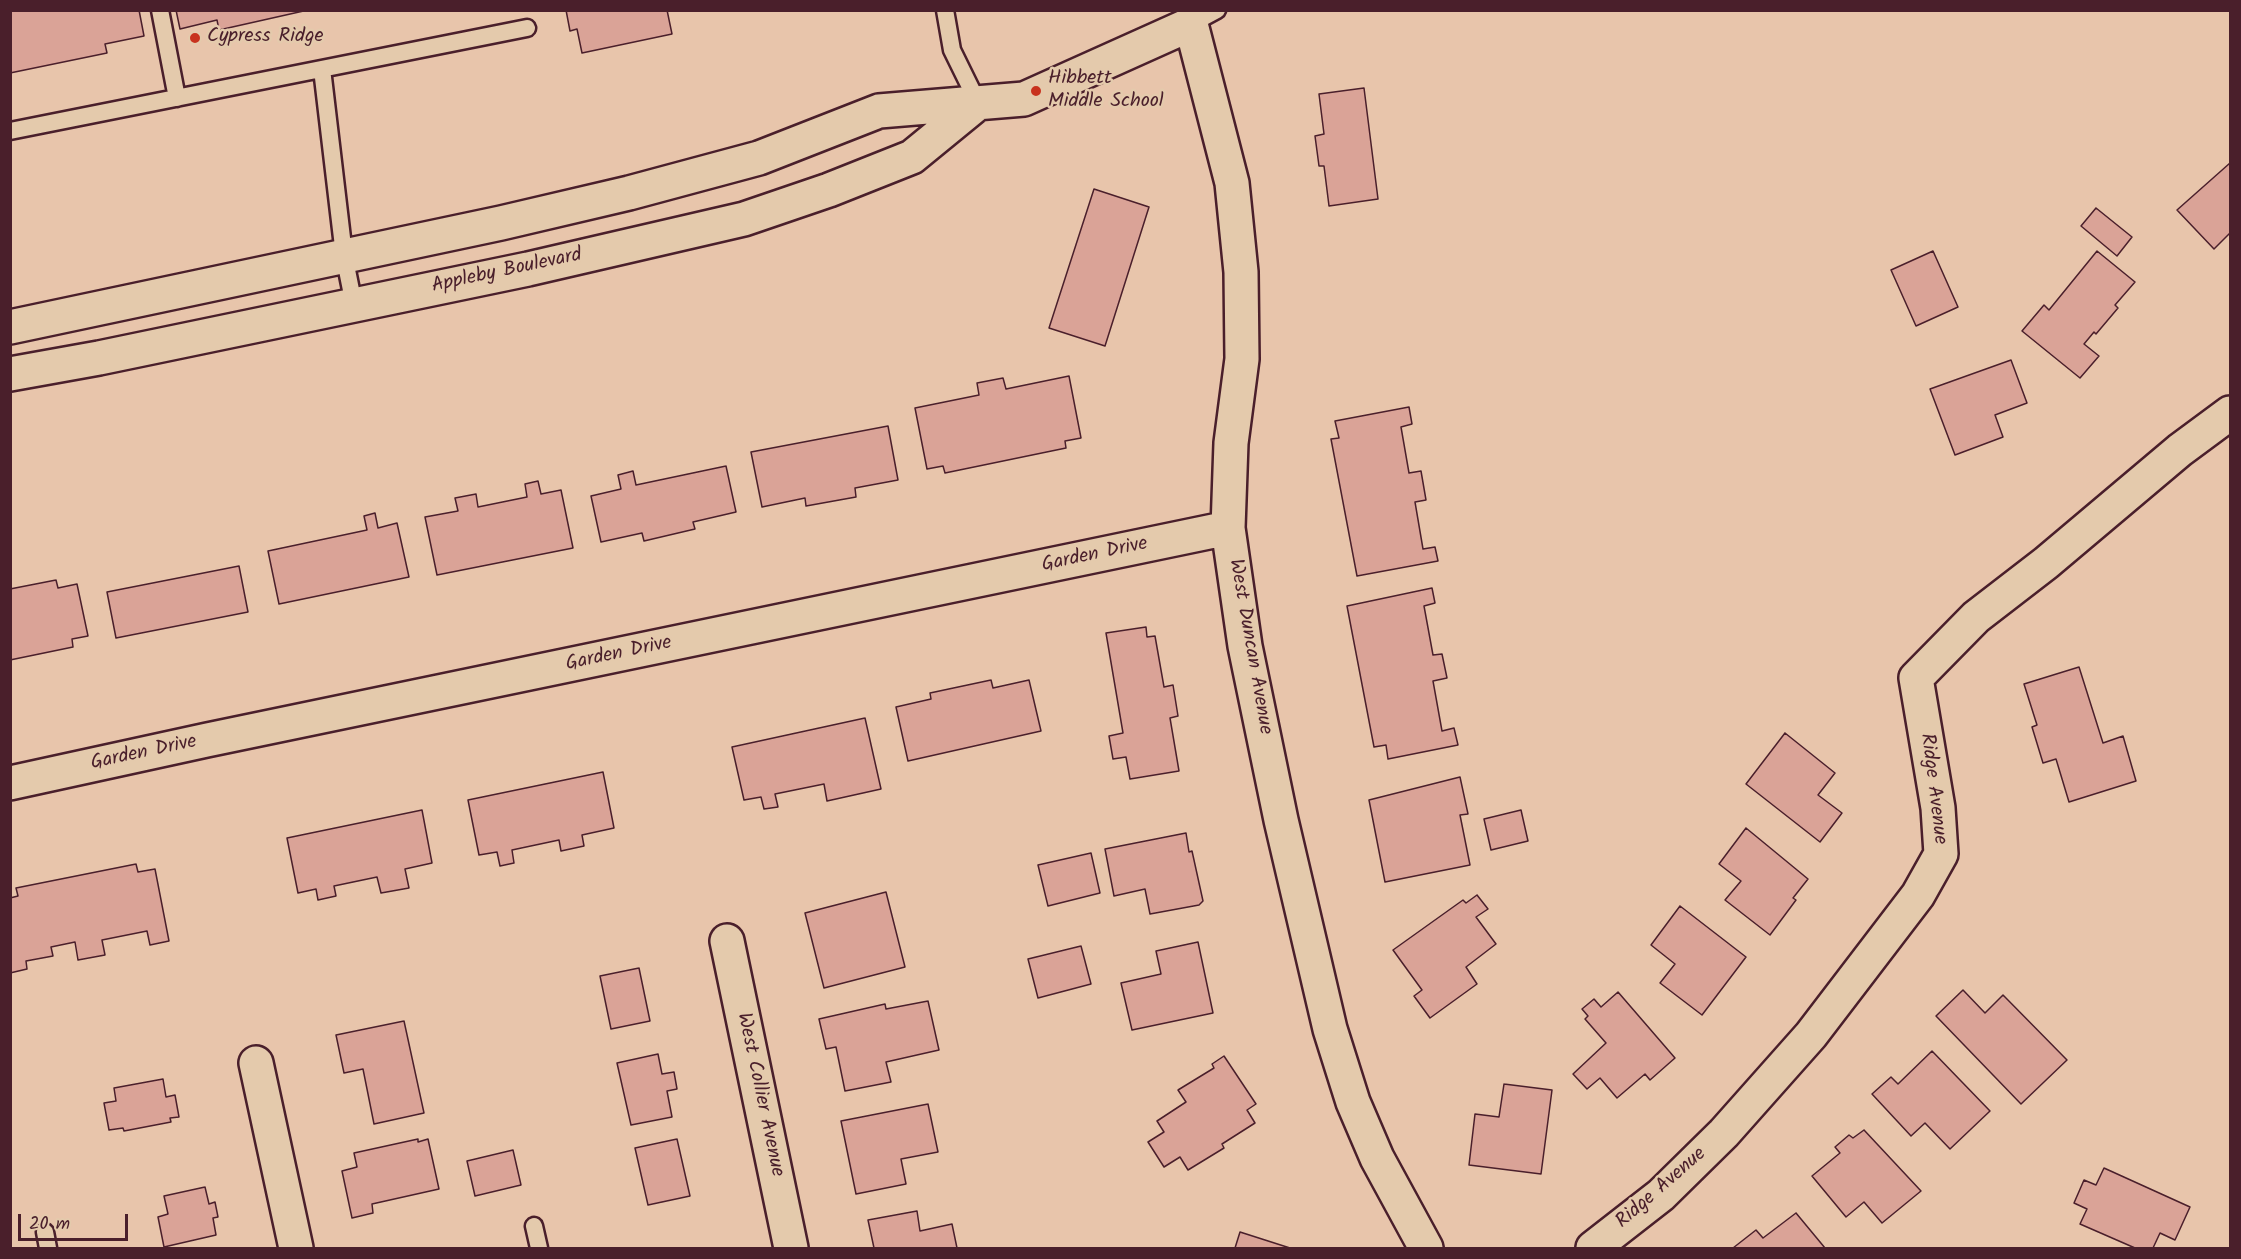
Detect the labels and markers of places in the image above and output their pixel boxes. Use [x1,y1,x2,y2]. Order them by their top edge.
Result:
place label: Cypress Ridge [207,26,324,50]
marker: Cypress Ridge [188,31,202,45]
place label: Hibbett Middle School [1048,68,1164,115]
marker: Hibbett Middle School [1029,84,1043,98]

